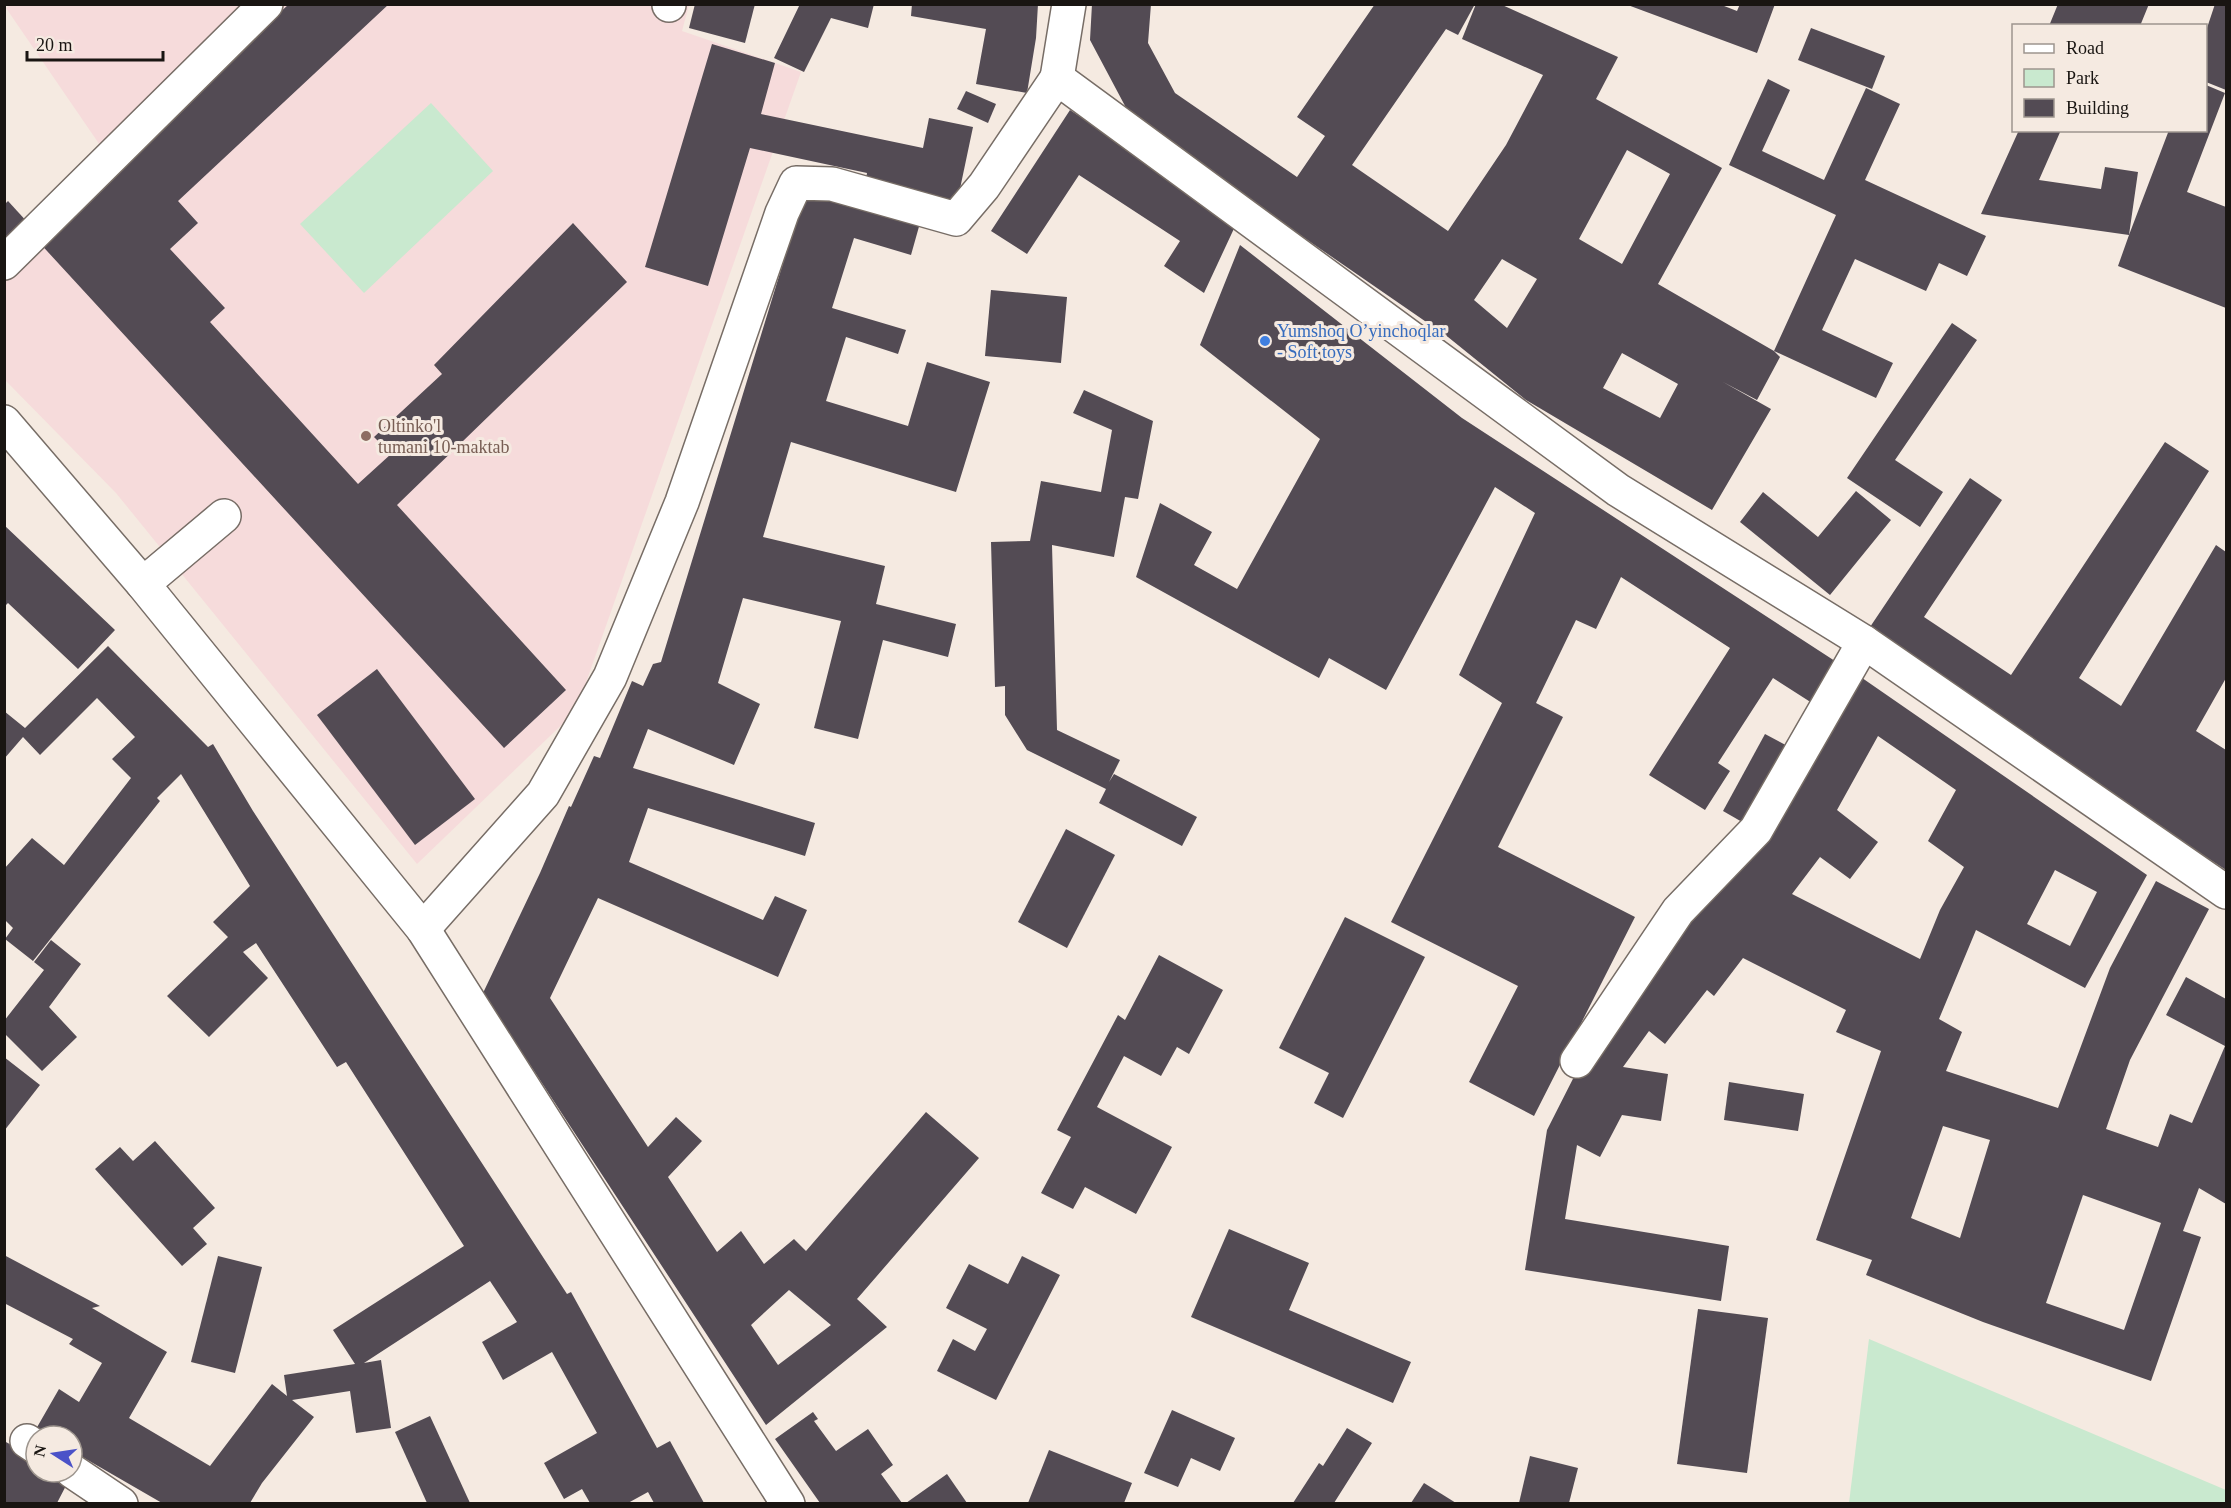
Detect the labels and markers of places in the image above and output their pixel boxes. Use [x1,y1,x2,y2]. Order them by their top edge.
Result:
place label: Yumshoq O’yinchoqlar - Soft toys [1277,321,1445,362]
marker: Yumshoq O’yinchoqlar - Soft toys [1258,334,1272,348]
place label: Oltinko'l tumani 10-maktab [378,416,509,457]
marker: Oltinko'l tumani 10-maktab [359,429,373,443]

